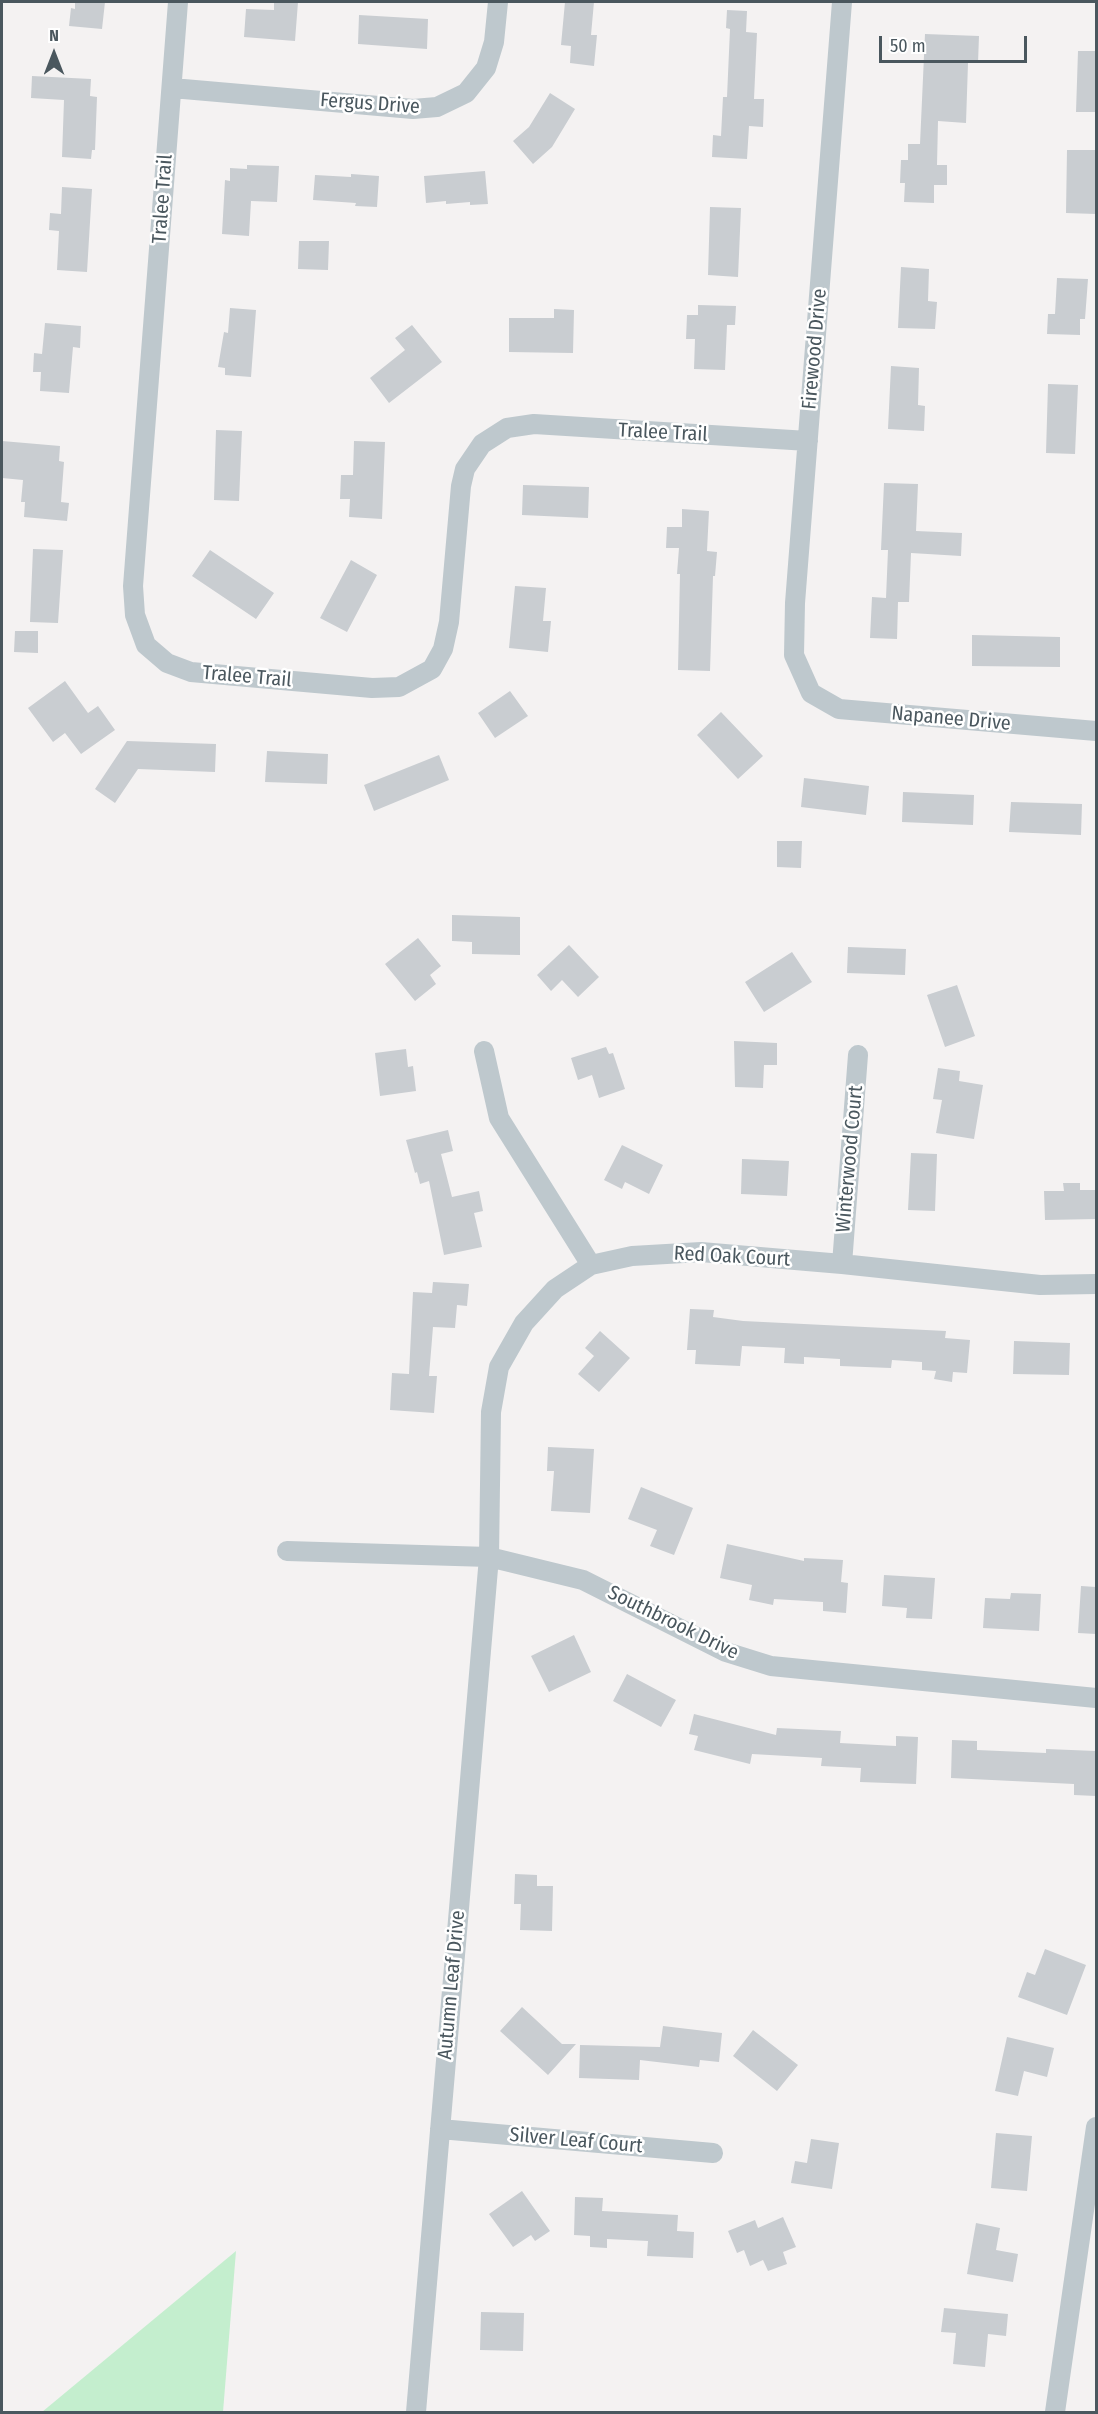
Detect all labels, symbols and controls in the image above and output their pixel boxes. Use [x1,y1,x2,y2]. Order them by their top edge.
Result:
north arrow [24,24,84,84]
scale bar [882,24,1030,62]
text: N [49,26,59,45]
text: 50 m [890,35,926,57]
street label: Fergus Drive [319,89,421,119]
street label: Tralee Trail [148,154,178,244]
street label: Firewood Drive [798,288,832,410]
street label: Tralee Trail [618,419,708,447]
street label: Tralee Trail [201,661,293,693]
street label: Napanee Drive [890,702,1012,736]
street label: Winterwood Court [832,1084,868,1234]
street label: Red Oak Court [673,1242,791,1272]
street label: Southbrook Drive [604,1581,742,1665]
street label: Autumn Leaf Drive [434,1909,470,2061]
street label: Silver Leaf Court [508,2123,644,2159]

